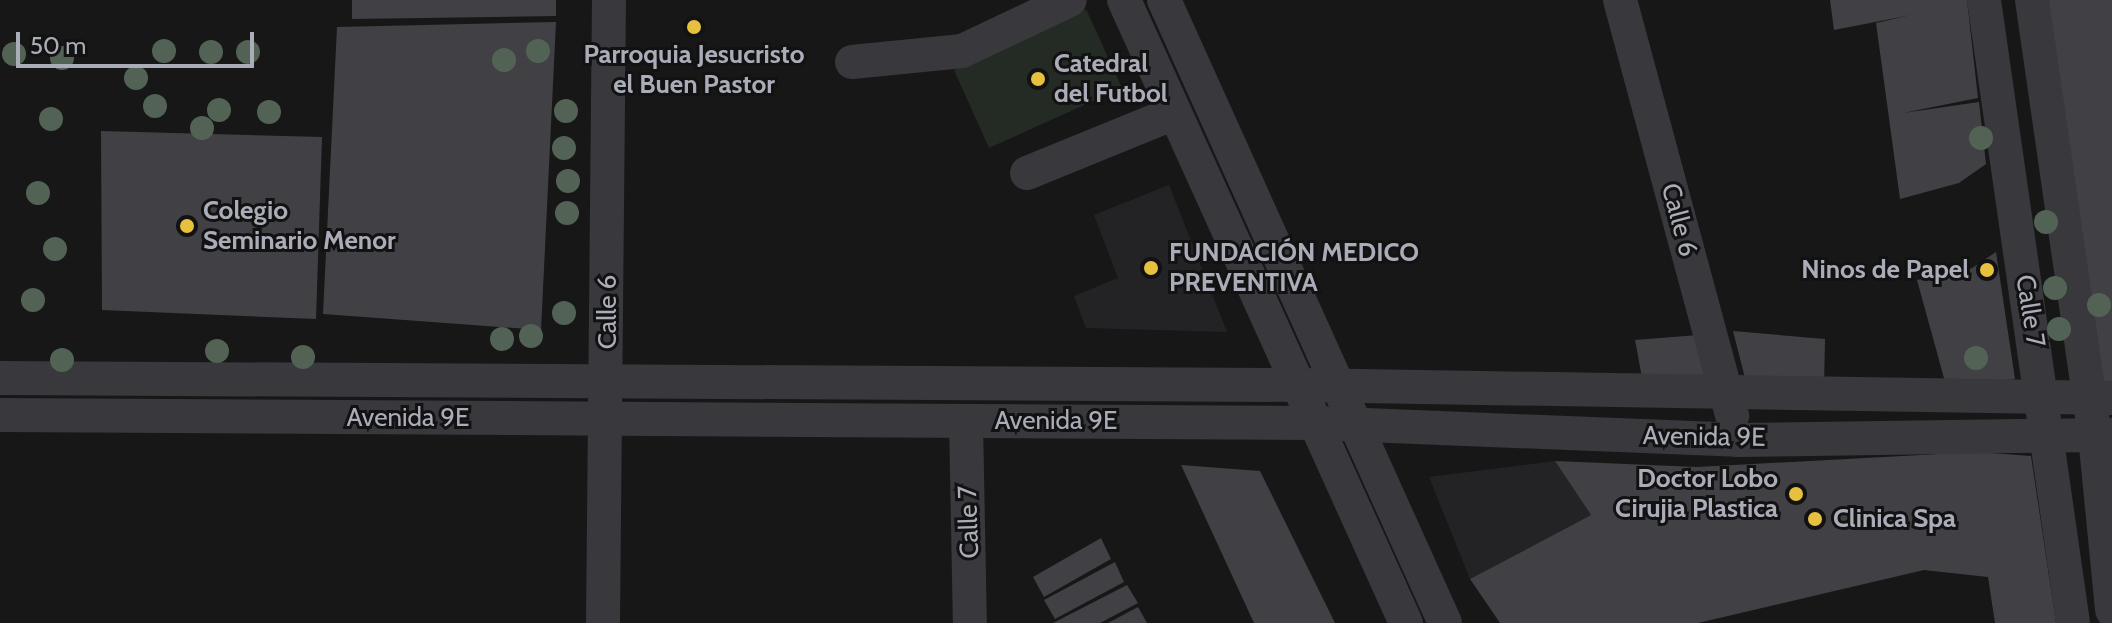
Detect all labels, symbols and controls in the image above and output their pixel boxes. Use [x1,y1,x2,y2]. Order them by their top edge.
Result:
scale bar [20,16,258,66]
marker: Parroquia Jesucristo el Buen Pastor [685,18,703,36]
text: 50 m [30,31,86,60]
place label: Parroquia Jesucristo el Buen Pastor [583,39,805,100]
place label: Catedral del Futbol [1054,48,1168,110]
marker: Catedral del Futbol [1029,70,1047,88]
street label: Calle 6 [1654,180,1704,260]
place label: Colegio Seminario Menor [203,195,396,256]
marker: Colegio Seminario Menor [178,217,196,235]
place label: FUNDACIÓN MEDICO PREVENTIVA [1169,237,1419,298]
place label: Ninos de Papel [1801,254,1969,286]
marker: FUNDACIÓN MEDICO PREVENTIVA [1140,257,1162,279]
marker: Ninos de Papel [1976,259,1998,281]
street label: Calle 7 [2009,273,2051,349]
street label: Calle 6 [592,275,624,349]
street label: Avenida 9E [347,402,469,434]
street label: Avenida 9E [995,405,1117,437]
street label: Avenida 9E [1642,420,1766,454]
place label: Doctor Lobo Cirujia Plastica [1615,463,1778,524]
marker: Doctor Lobo Cirujia Plastica [1785,483,1807,505]
street label: Calle 7 [952,485,986,559]
place label: Clinica Spa [1833,503,1956,535]
marker: Clinica Spa [1804,508,1826,530]

